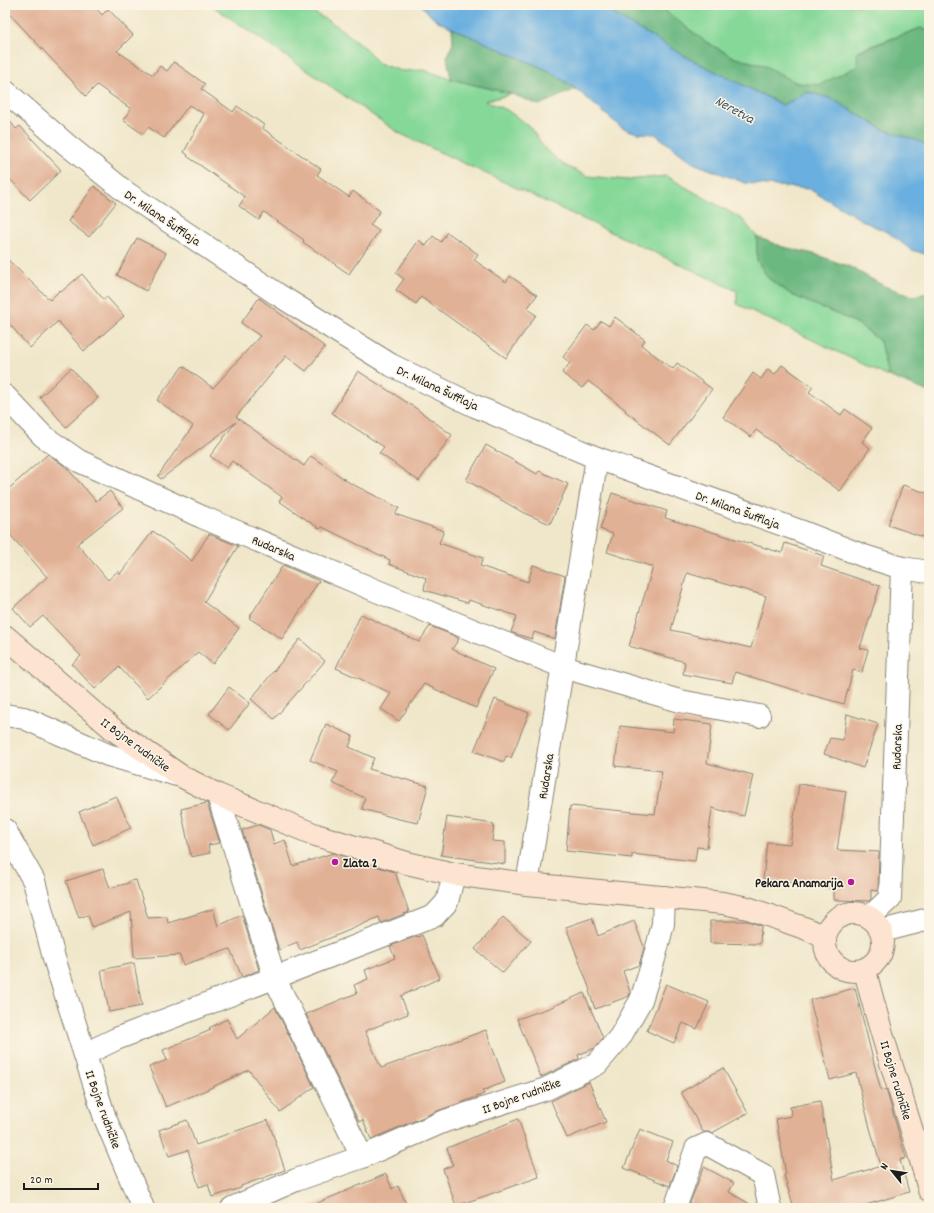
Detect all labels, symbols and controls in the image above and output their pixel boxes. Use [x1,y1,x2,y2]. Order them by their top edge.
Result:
water label: Neretva [711,92,758,130]
street label: Dr. Milana Šufflaja [120,186,204,252]
street label: Dr. Milana Šufflaja [393,362,482,417]
street label: Dr. Milana Šufflaja [692,487,783,536]
street label: Rudarska [248,532,299,567]
street label: II Bojne rudničke [96,714,174,778]
street label: Rudarska [888,723,909,770]
street label: Rudarska [534,751,561,801]
place label: Zlata 2 [343,855,378,874]
marker: Zlata 2 [330,857,340,867]
place label: Pekara Anamarija [755,875,844,894]
marker: Pekara Anamarija [846,877,856,887]
street label: II Bojne rudničke [873,1039,916,1123]
street label: II Bojne rudničke [79,1068,125,1152]
street label: II Bojne rudničke [480,1074,564,1120]
north arrow [872,1151,912,1191]
text: N [877,1160,894,1173]
scale bar [24,1165,98,1191]
text: 20 m [30,1172,53,1189]

